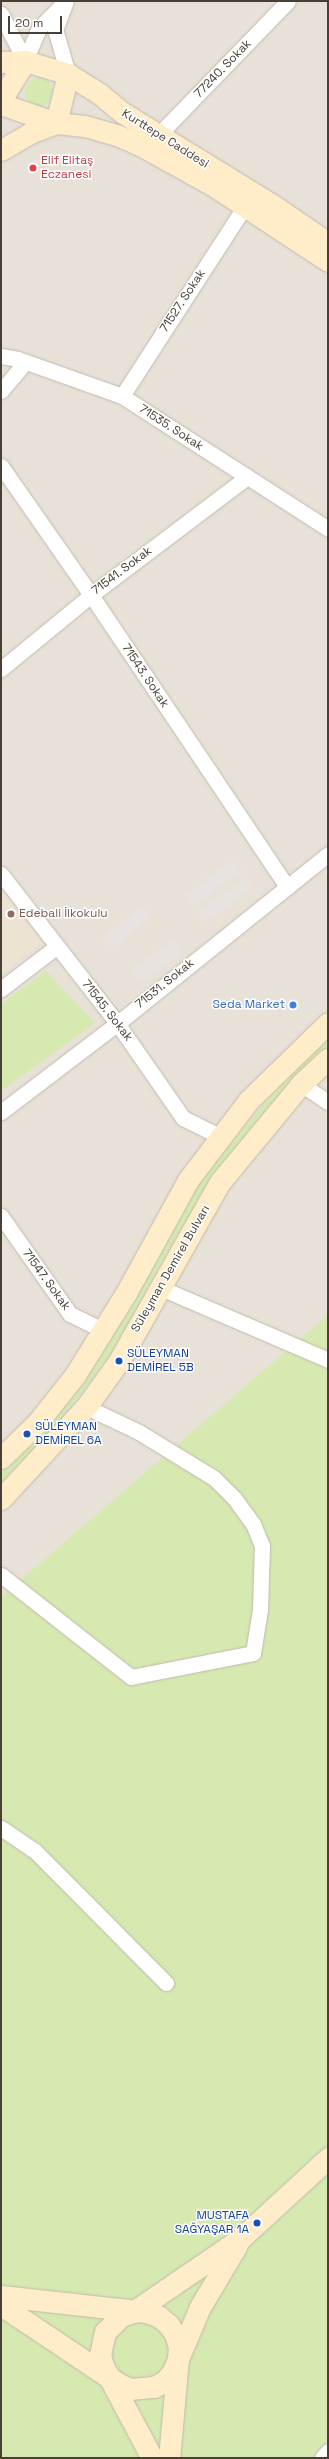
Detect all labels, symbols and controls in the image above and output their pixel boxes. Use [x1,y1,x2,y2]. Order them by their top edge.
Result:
scale bar [10,8,64,34]
text: 20 m [15,15,43,31]
street label: 77240. Sokak [191,37,255,101]
street label: Kurttepe Caddesi [119,106,211,172]
place label: Elif Elitaş Eczanesi [41,154,93,182]
marker: Elif Elitaş Eczanesi [28,163,38,173]
street label: 71527. Sokak [157,267,209,335]
street label: 71535. Sokak [136,402,206,454]
street label: 71541. Sokak [89,544,155,598]
street label: 71543. Sokak [118,641,172,711]
place label: Edebali İlkokulu [19,907,108,921]
marker: Edebali İlkokulu [6,909,16,919]
street label: 71531. Sokak [133,956,197,1012]
street label: 71545. Sokak [79,977,135,1045]
place label: Seda Market [212,998,285,1012]
marker: Seda Market [288,1000,298,1010]
street label: Süleyman Demirel Bulvarı [129,1203,213,1335]
street label: 71547. Sokak [19,1246,73,1314]
place label: SÜLEYMAN DEMİREL 5B [127,1347,194,1375]
marker: SÜLEYMAN DEMİREL 5B [114,1356,124,1366]
place label: SÜLEYMAN DEMİREL 6A [35,1420,102,1448]
marker: SÜLEYMAN DEMİREL 6A [22,1429,32,1439]
place label: MUSTAFA SAĞYAŞAR 1A [175,2209,249,2237]
marker: MUSTAFA SAĞYAŞAR 1A [252,2218,262,2228]

